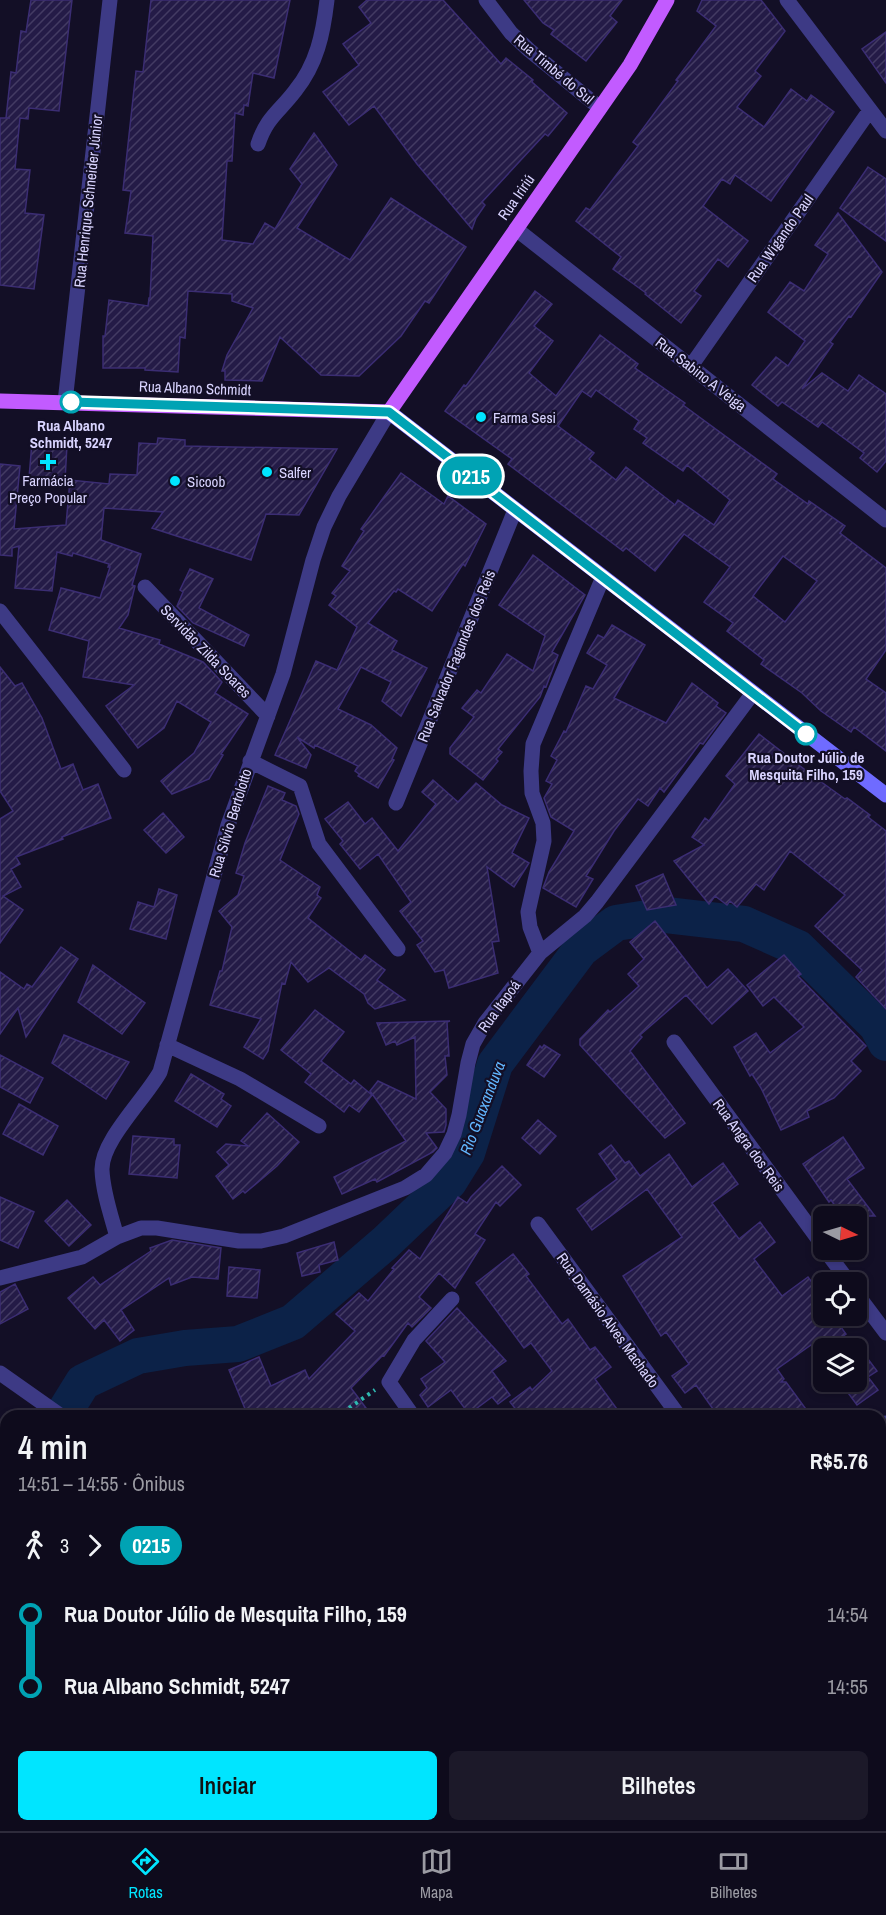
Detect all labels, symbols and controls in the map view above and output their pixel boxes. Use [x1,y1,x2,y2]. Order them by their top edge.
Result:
street label: Rua Timbé do Sul [509,29,599,109]
street label: Rua Henrique Schneider Júnior [68,114,108,288]
street label: Rua Iririú [493,170,539,224]
street label: Rua Wigando Paul [742,190,818,286]
street label: Rua Sabino A Veiga [651,332,751,416]
street label: Rua Albano Schmidt [139,376,252,400]
marker: Rua Albano Schmidt, 5247 [60,391,82,413]
place label: Farma Sesi [493,407,556,428]
marker: Farma Sesi [474,410,488,424]
place label: Rua Albano Schmidt, 5247 [30,415,113,453]
marker: Farmácia Preço Popular [41,455,55,469]
line badge: 0215 [429,456,513,496]
place label: Salfer [279,462,311,483]
text: 0215 [452,462,490,491]
marker: Salfer [260,465,274,479]
place label: Farmácia Preço Popular [9,470,87,508]
place label: Sicoob [187,471,225,492]
marker: Sicoob [168,474,182,488]
street label: Rua Salvador Fagundes dos Reis [412,567,500,745]
street label: Servidão Zilda Soares [156,600,256,702]
marker: Rua Doutor Júlio de Mesquita Filho, 159 [795,723,817,745]
place label: Rua Doutor Júlio de Mesquita Filho, 159 [748,747,865,785]
street label: Rua Sílvio Bertolotto [203,766,257,880]
street label: Rua Itapoá [473,975,525,1037]
water label: Rio Guaxanduva [454,1058,510,1158]
street label: Rua Angra dos Reis [708,1094,790,1196]
north arrow [813,1206,867,1260]
map controls [813,1206,867,1392]
street label: Rua Damásio Alves Machado [552,1248,664,1392]
button: locate [813,1272,867,1326]
button: layers [813,1338,867,1392]
text: 4 min [18,1425,88,1469]
text: R$5.76 [810,1446,868,1476]
text: 14:51 – 14:55 · Ônibus [18,1470,185,1497]
icon: walk [18,1529,51,1562]
icon: forward [78,1529,111,1562]
text: 0215 [132,1531,170,1560]
text: 3 [60,1532,69,1559]
text: Rua Doutor Júlio de Mesquita Filho, 159 [64,1599,407,1629]
text: 14:54 [827,1601,868,1628]
text: Rua Albano Schmidt, 5247 [64,1671,290,1701]
text: 14:55 [827,1673,868,1700]
button: Iniciar [18,1751,437,1820]
button: Bilhetes [449,1751,868,1820]
tab: Rotas [129,1845,163,1903]
tab: Mapa [420,1845,453,1903]
tab: Bilhetes [710,1845,757,1903]

